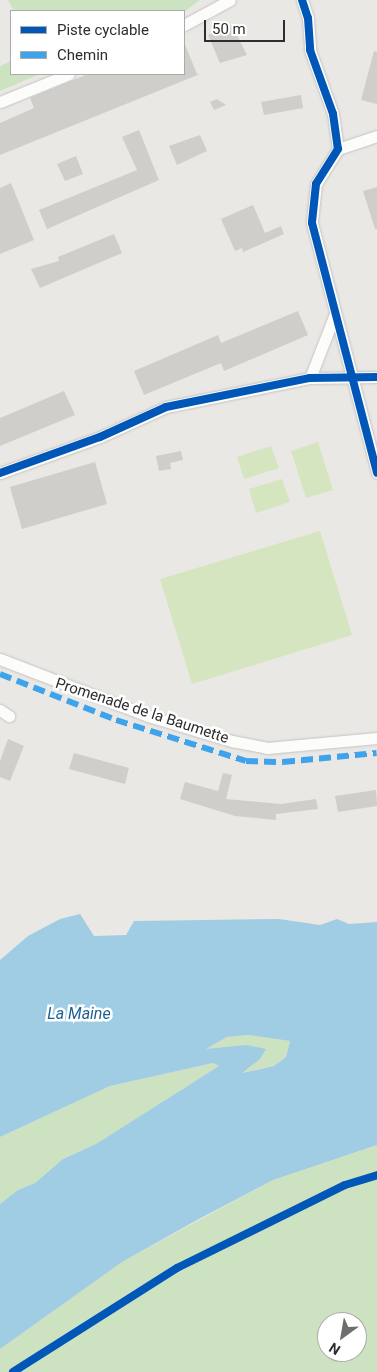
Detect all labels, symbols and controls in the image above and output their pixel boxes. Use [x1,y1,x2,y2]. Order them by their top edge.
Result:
legend [10,10,185,75]
scale bar [207,10,288,42]
text: 50 m [212,20,246,38]
text: Piste cyclable [57,21,149,39]
text: Chemin [57,46,108,64]
street label: Promenade de la Baumette [53,674,231,748]
water label: La Maine [47,1004,111,1024]
north arrow [317,1312,367,1362]
text: N [326,1339,343,1358]

